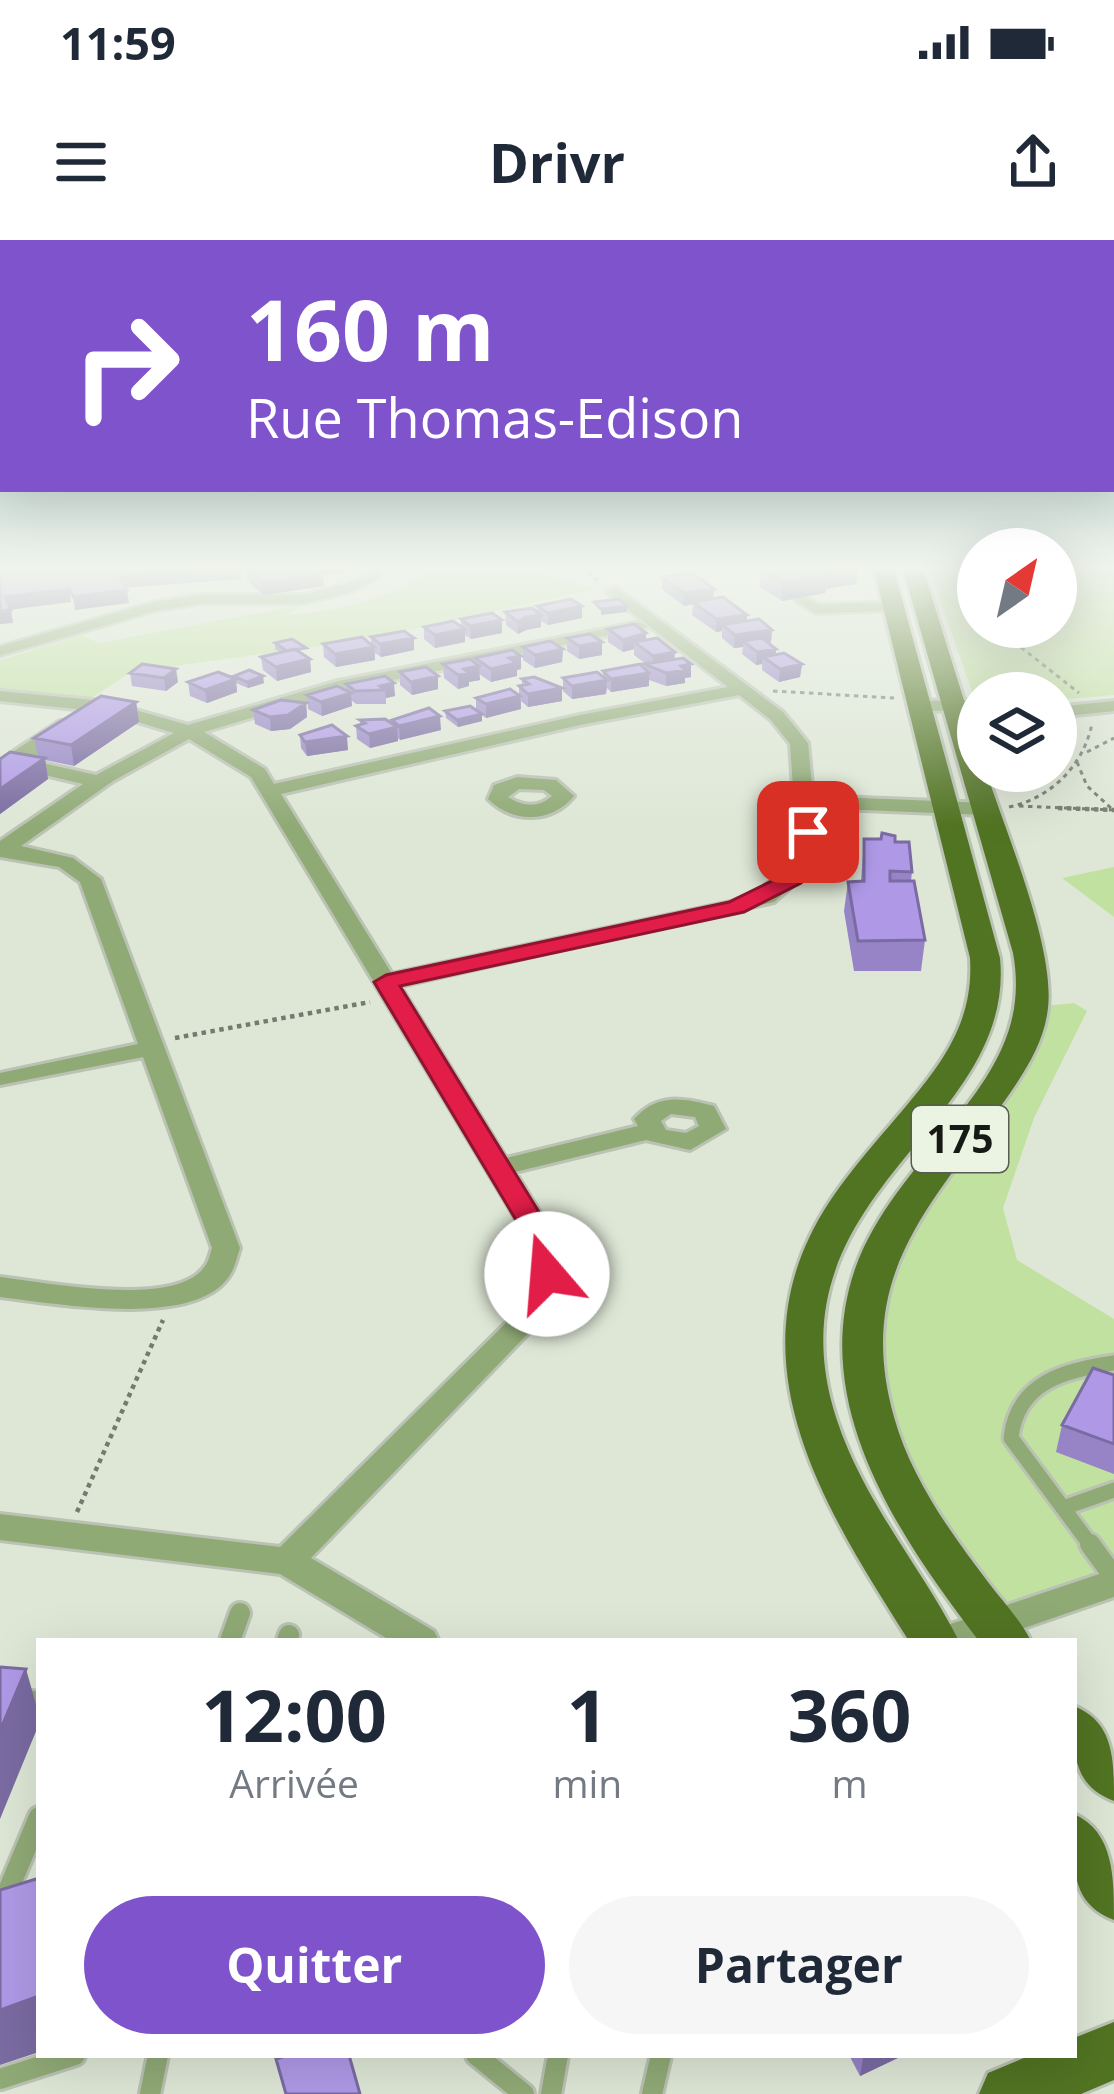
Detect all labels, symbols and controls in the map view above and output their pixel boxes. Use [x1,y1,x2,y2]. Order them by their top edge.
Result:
text: 11:59 [60,12,176,73]
text: Drivr [489,125,625,199]
icon: menu [48,129,114,195]
icon: share [1000,129,1066,195]
text: 160 m [246,271,494,386]
icon: right [48,288,204,444]
text: Rue Thomas-Edison [246,380,743,454]
north arrow [957,528,1077,648]
map controls [957,528,1077,792]
button: layers [957,672,1077,792]
pin [757,781,859,883]
icon: arrive [775,799,841,865]
road number: 175 [912,1106,1008,1172]
position arrow [484,1211,610,1337]
text: 12:00 [202,1665,387,1763]
text: 1 [567,1665,608,1763]
text: 360 [788,1665,911,1763]
text: Arrivée [229,1756,359,1809]
text: min [552,1756,622,1809]
text: m [832,1756,868,1809]
button: Quitter [84,1896,545,2034]
button: Partager [569,1896,1029,2034]

